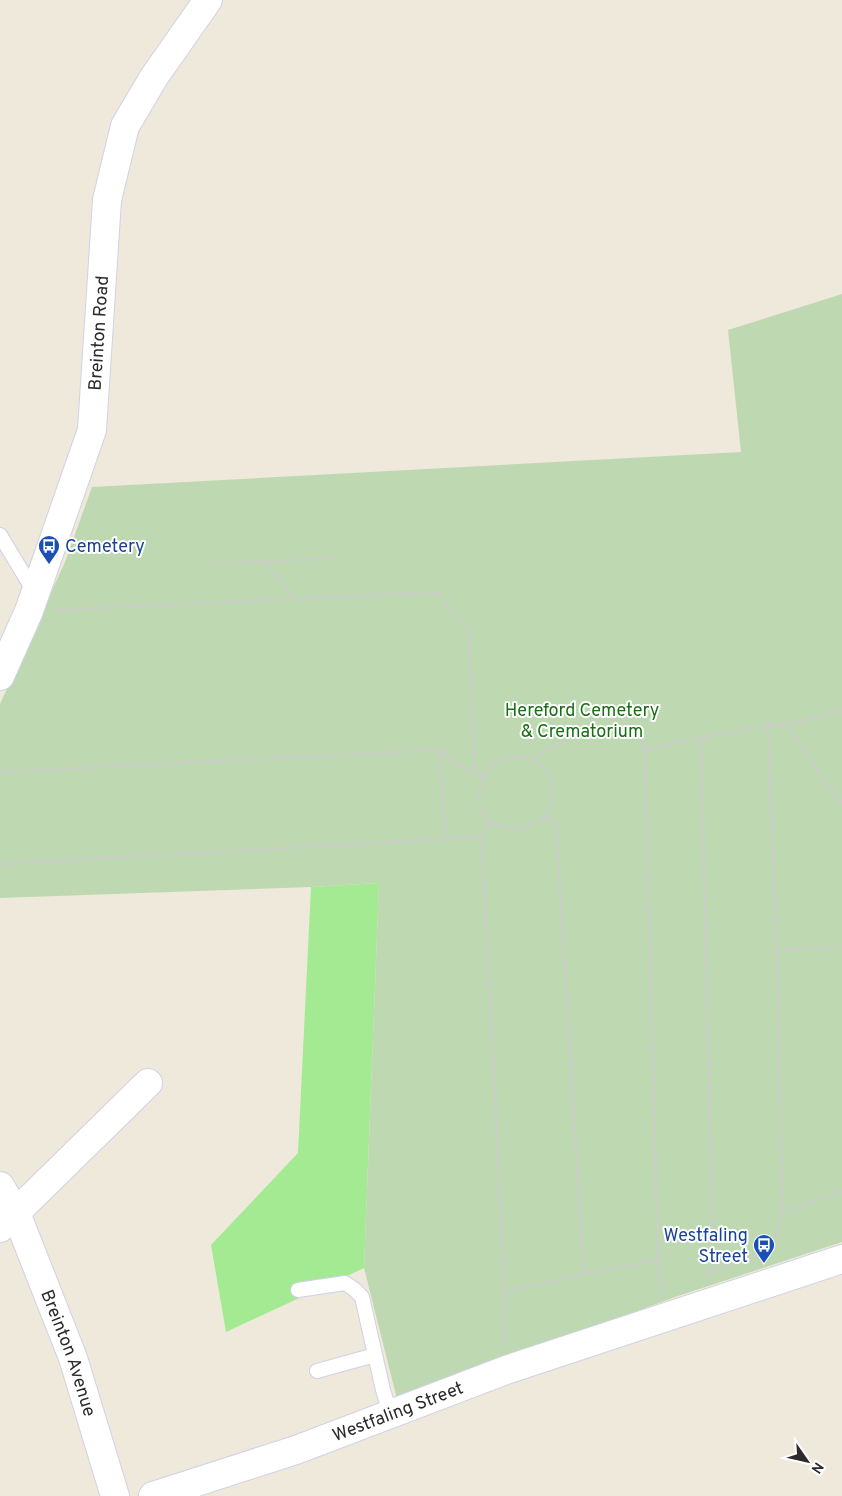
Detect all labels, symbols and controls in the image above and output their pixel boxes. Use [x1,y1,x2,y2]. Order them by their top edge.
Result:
street label: Breinton Road [85,275,115,391]
bus stop icon: Cemetery [37,534,61,565]
place label: Cemetery [65,536,145,559]
park label: Hereford Cemetery & Crematorium [505,700,659,744]
place label: Westfaling Street [664,1225,748,1269]
bus stop icon: Westfaling Street [752,1233,776,1264]
street label: Breinton Avenue [34,1287,100,1419]
street label: Westfaling Street [329,1377,467,1448]
north arrow [782,1436,832,1486]
text: N [807,1459,826,1476]

